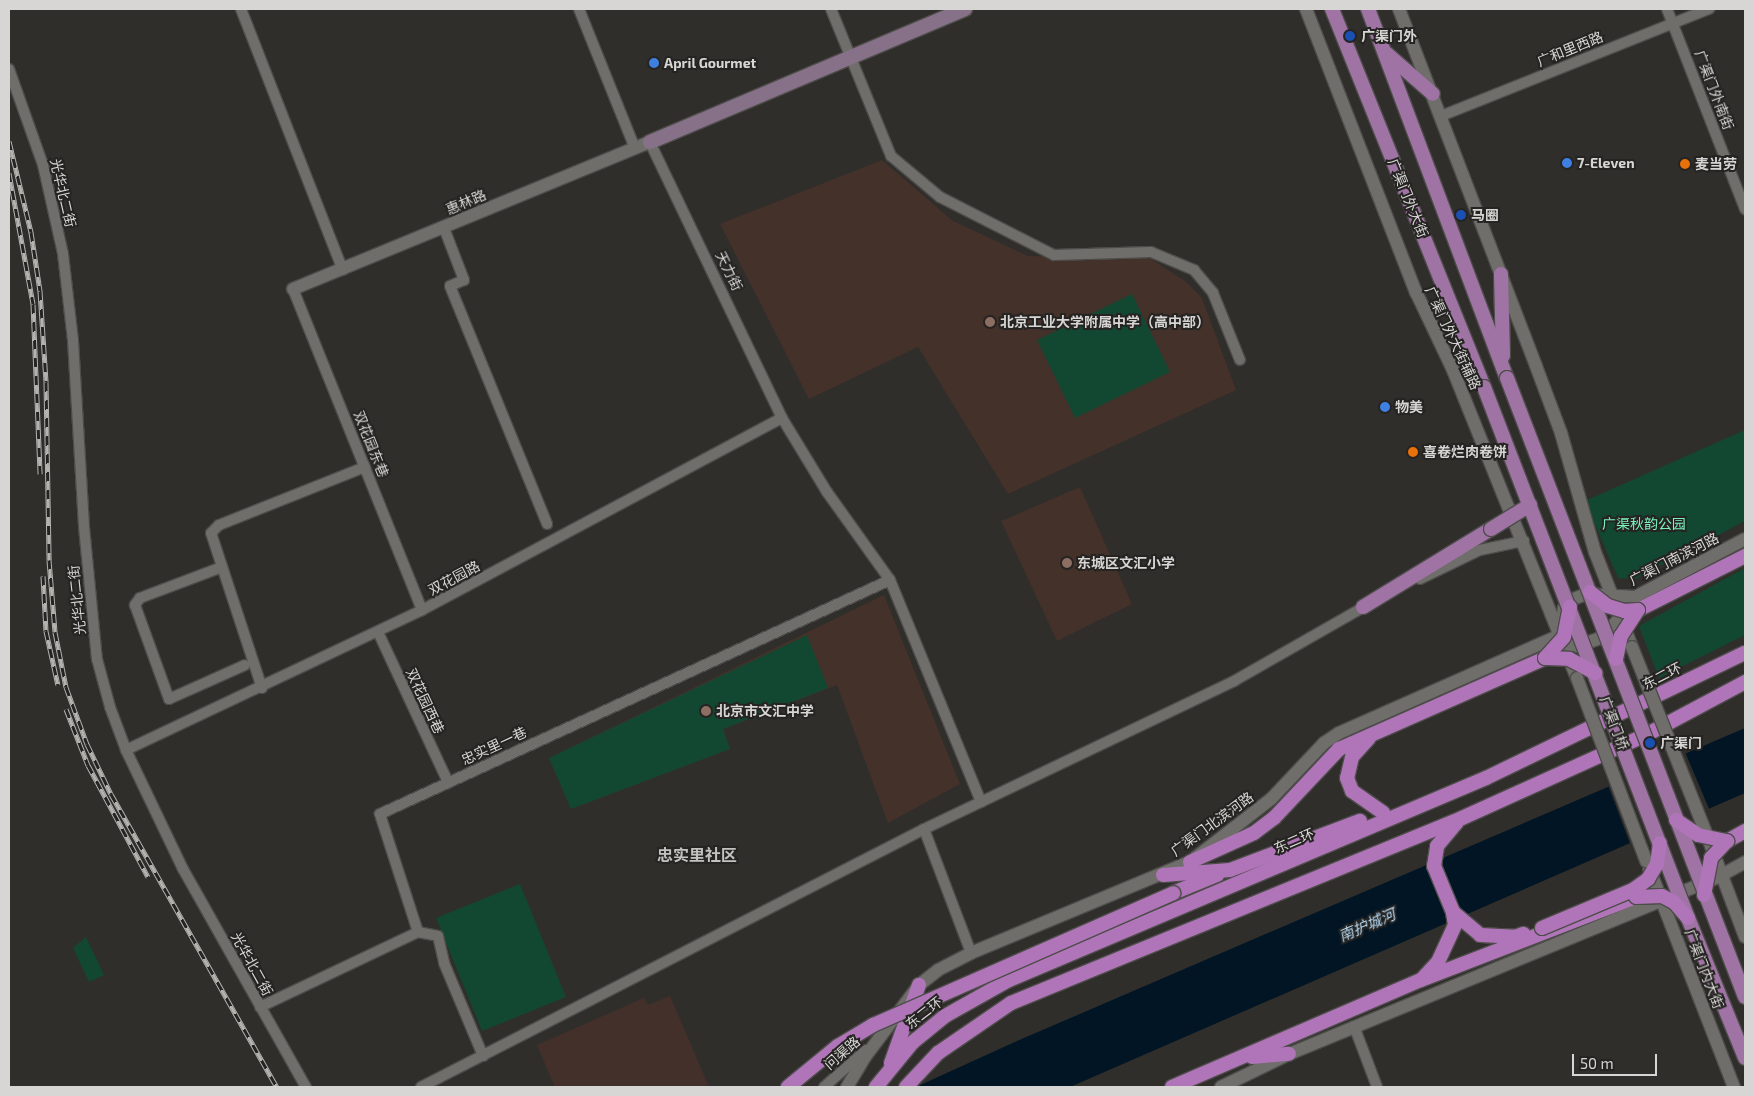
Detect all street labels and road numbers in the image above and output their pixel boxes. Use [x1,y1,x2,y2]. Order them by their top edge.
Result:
street label: 广和里西路 [1534,28,1606,70]
street label: 广渠门外南街 [1691,48,1737,132]
street label: 广渠门外大街 [1384,156,1432,240]
street label: 光华北二街 [47,157,79,229]
street label: 惠林路 [443,186,489,218]
street label: 天力街 [712,248,746,294]
street label: 广渠门外大街辅路 [1422,284,1484,392]
street label: 双花园东巷 [350,408,392,480]
street label: 广渠门南滨河路 [1627,529,1721,589]
street label: 双花园路 [425,557,483,599]
street label: 光华北二街 [65,564,89,636]
street label: 东二环 [1639,659,1685,693]
street label: 双花园西巷 [403,666,447,736]
street label: 广渠门桥 [1596,694,1632,752]
street label: 忠实里一巷 [459,724,529,768]
street label: 广渠门北滨河路 [1167,788,1257,860]
street label: 东二环 [1271,825,1317,857]
street label: 广渠门内大街 [1681,927,1727,1011]
street label: 光华北二街 [228,929,276,999]
street label: 东二环 [902,993,946,1033]
street label: 问渠路 [821,1033,863,1073]

